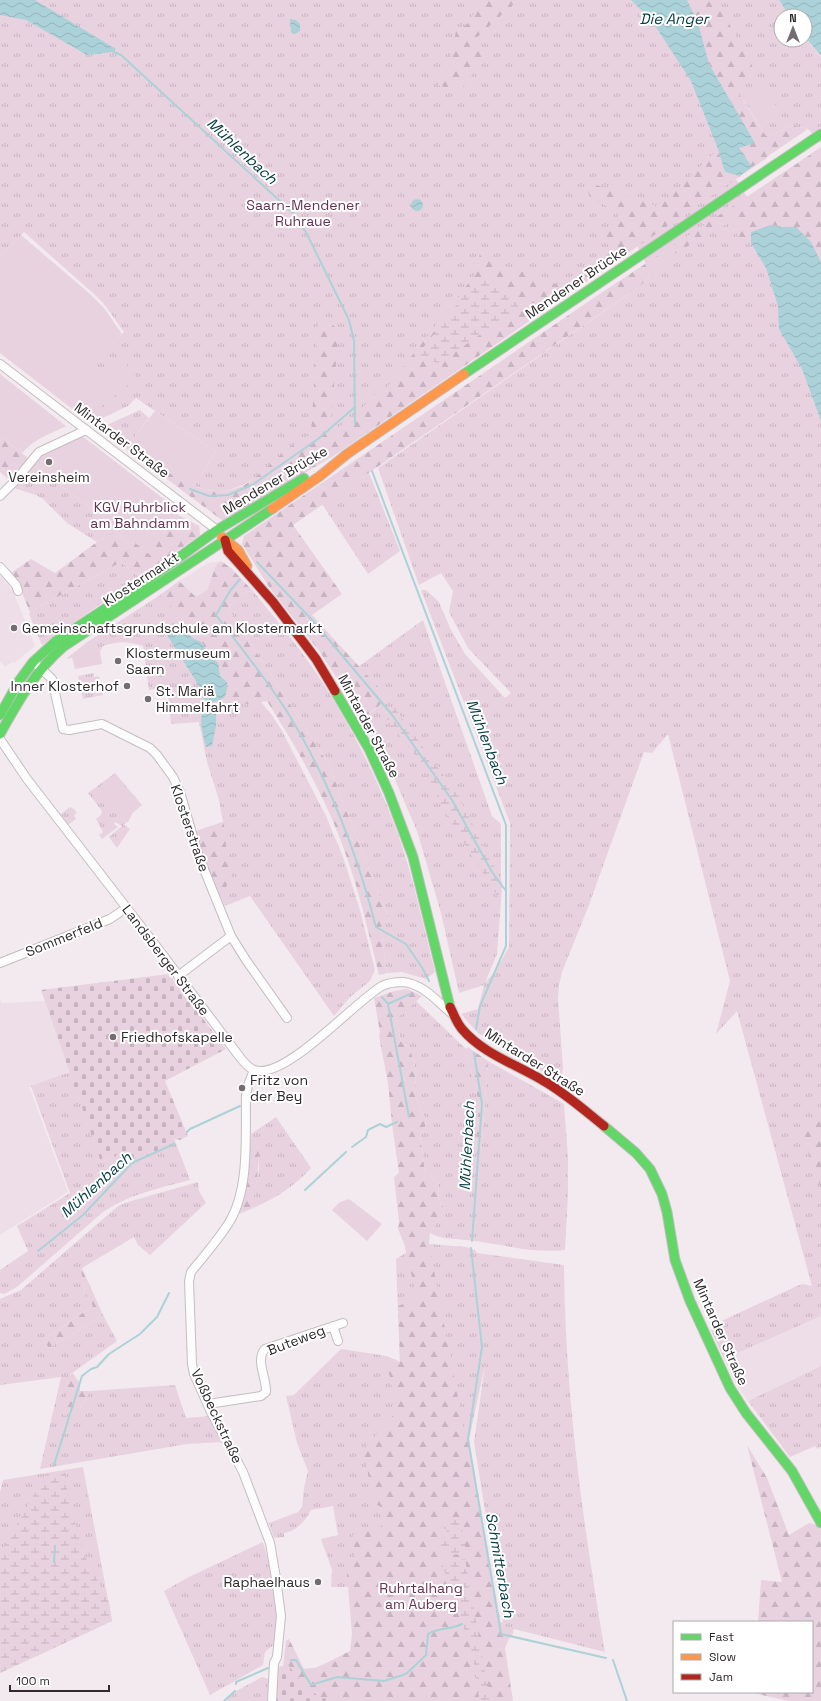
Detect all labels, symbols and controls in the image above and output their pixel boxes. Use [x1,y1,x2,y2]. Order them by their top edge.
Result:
north arrow [773,8,813,48]
water label: Die Anger [640,9,710,28]
text: N [789,11,797,25]
water label: Mühlenbach [203,113,282,189]
park label: Saarn-Mendener Ruhraue [246,196,360,230]
street label: Mendener Brücke [522,241,630,323]
street label: Mintarder Straße [71,398,173,482]
street label: Mendener Brücke [219,442,331,518]
marker: Vereinsheim [44,457,54,467]
place label: Vereinsheim [8,468,90,486]
park label: KGV Ruhrblick am Bahndamm [90,498,190,532]
street label: Klostermarkt [100,548,182,610]
place label: Gemeinschaftsgrundschule am Klostermarkt [22,619,323,637]
marker: Gemeinschaftsgrundschule am Klostermarkt [9,623,19,633]
place label: Klostermuseum Saarn [126,644,230,678]
marker: Klostermuseum Saarn [113,656,123,666]
street label: Mintarder Straße [334,671,404,781]
place label: Inner Klosterhof [11,677,119,695]
marker: Inner Klosterhof [122,681,132,691]
place label: St. Mariä Himmelfahrt [156,682,239,716]
marker: St. Mariä Himmelfahrt [143,694,153,704]
water label: Mühlenbach [463,697,513,788]
street label: Klosterstraße [167,782,213,874]
street label: Landsberger Straße [118,901,214,1019]
street label: Sommerfeld [23,913,105,961]
street label: Mintarder Straße [482,1024,588,1100]
place label: Friedhofskapelle [121,1028,233,1046]
marker: Friedhofskapelle [108,1032,118,1042]
place label: Fritz von der Bey [250,1071,308,1105]
marker: Fritz von der Bey [237,1083,247,1093]
water label: Mühlenbach [455,1100,478,1191]
water label: Mühlenbach [56,1147,136,1222]
street label: Mintarder Straße [689,1276,753,1388]
street label: Buteweg [265,1321,327,1359]
street label: Voßbeckstraße [187,1366,247,1466]
water label: Schmitterbach [482,1511,519,1620]
place label: Raphaelhaus [224,1573,310,1591]
marker: Raphaelhaus [313,1577,323,1587]
park label: Ruhrtalhang am Auberg [379,1579,463,1613]
legend [673,1621,813,1693]
text: Fast [709,1629,734,1645]
text: Slow [709,1649,736,1665]
scale bar [10,1667,109,1693]
text: Jam [709,1669,733,1685]
text: 100 m [16,1673,50,1689]

